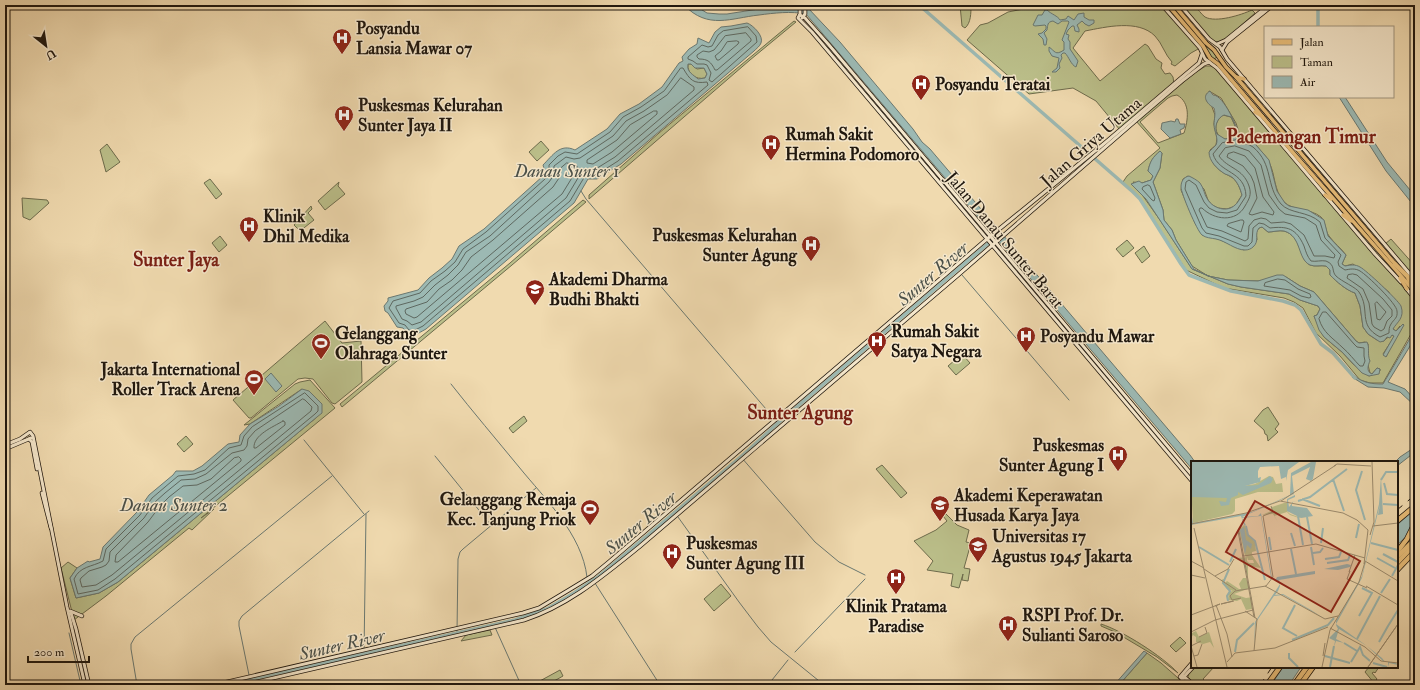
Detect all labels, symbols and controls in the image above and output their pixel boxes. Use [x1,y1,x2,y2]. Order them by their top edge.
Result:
place label: Posyandu Lansia Mawar 07 [356,18,472,59]
north arrow [26,26,66,66]
legend [1264,26,1394,98]
hospital icon: Posyandu Lansia Mawar 07 [331,27,353,55]
text: Jalan [1299,35,1324,50]
text: U [43,46,58,63]
text: Taman [1300,55,1333,70]
hospital icon: Posyandu Teratai [910,73,932,101]
place label: Posyandu Teratai [935,74,1051,96]
text: Air [1299,75,1316,90]
street label: Jalan Griya Utama [1035,92,1147,193]
place label: Puskesmas Kelurahan Sunter Jaya II [358,95,503,137]
hospital icon: Puskesmas Kelurahan Sunter Jaya II [333,104,355,132]
place label: Rumah Sakit Hermina Podomoro [785,124,919,165]
district label: Pademangan Timur [1226,125,1377,150]
hospital icon: Rumah Sakit Hermina Podomoro [760,133,782,161]
water label: Danau Sunter 1 [513,160,620,183]
street label: Jalan Danau Sunter Barat [940,166,1069,314]
place label: Klinik Dhil Medika [263,206,350,247]
hospital icon: Klinik Dhil Medika [238,215,260,243]
place label: Puskesmas Kelurahan Sunter Agung [652,225,798,267]
hospital icon: Puskesmas Kelurahan Sunter Agung [800,234,822,262]
water label: Sunter River [892,236,974,312]
district label: Sunter Jaya [133,248,220,273]
place label: Akademi Dharma Budhi Bhakti [548,269,669,310]
school or university icon: Akademi Dharma Budhi Bhakti [524,278,546,306]
place label: Rumah Sakit Satya Negara [891,321,983,363]
place label: Gelanggang Olahraga Sunter [335,323,448,365]
hospital icon: Posyandu Mawar [1015,325,1037,353]
place label: Posyandu Mawar [1040,326,1155,348]
hospital icon: Rumah Sakit Satya Negara [866,330,888,358]
sports icon: Gelanggang Olahraga Sunter [310,332,332,360]
place label: Jakarta International Roller Track Arena [100,359,241,400]
sports icon: Jakarta International Roller Track Arena [243,368,265,396]
district label: Sunter Agung [747,401,854,426]
place label: Puskesmas Sunter Agung I [999,435,1104,477]
hospital icon: Puskesmas Sunter Agung I [1107,444,1129,472]
inset map [1191,461,1398,668]
water label: Sunter River [599,485,683,561]
place label: Akademi Keperawatan Husada Karya Jaya [953,485,1103,527]
place label: Gelanggang Remaja Kec. Tanjung Priok [440,489,577,531]
water label: Danau Sunter 2 [119,494,228,517]
school or university icon: Akademi Keperawatan Husada Karya Jaya [929,494,951,522]
sports icon: Gelanggang Remaja Kec. Tanjung Priok [579,498,601,526]
place label: Universitas 17 Agustus 1945 Jakarta [991,526,1133,568]
place label: Puskesmas Sunter Agung III [686,533,805,575]
school or university icon: Universitas 17 Agustus 1945 Jakarta [967,535,989,563]
hospital icon: Puskesmas Sunter Agung III [661,542,683,570]
hospital icon: Klinik Pratama Paradise [885,567,907,595]
place label: Klinik Pratama Paradise [845,596,948,637]
place label: RSPI Prof. Dr. Sulianti Saroso [1022,605,1124,646]
hospital icon: RSPI Prof. Dr. Sulianti Saroso [997,614,1019,642]
water label: Sunter River [296,624,388,666]
scale bar [28,638,89,664]
text: 200 m [34,645,65,660]

